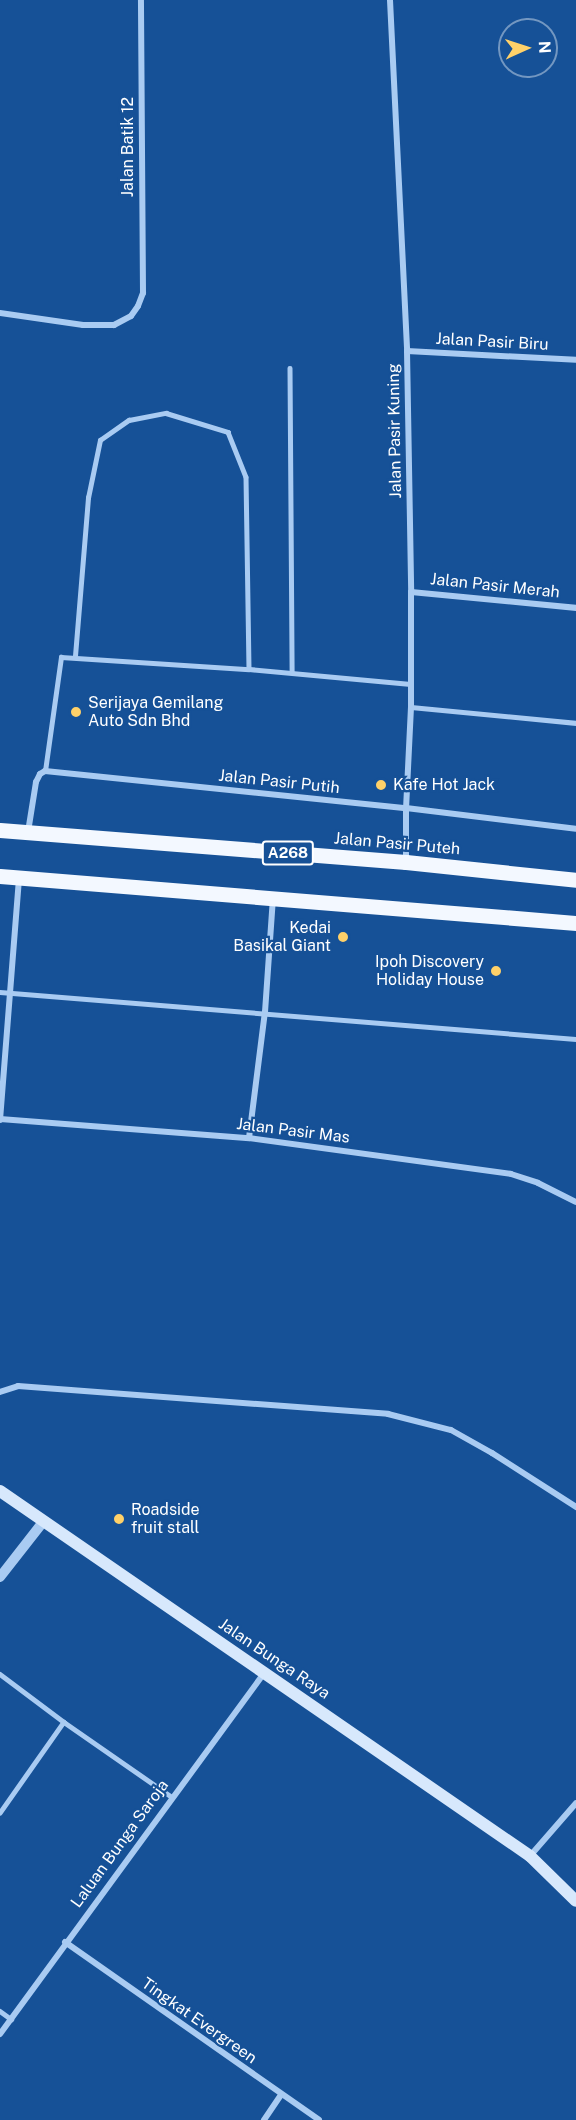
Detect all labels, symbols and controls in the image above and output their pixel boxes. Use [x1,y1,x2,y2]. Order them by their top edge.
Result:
north arrow [498,18,558,78]
text: N [535,40,554,54]
street label: Jalan Batik 12 [118,97,138,197]
street label: Jalan Pasir Biru [435,329,549,355]
street label: Jalan Pasir Kuning [384,363,406,499]
street label: Jalan Pasir Merah [429,570,561,602]
place label: Serijaya Gemilang Auto Sdn Bhd [88,693,223,731]
marker: Serijaya Gemilang Auto Sdn Bhd [69,705,83,719]
street label: Jalan Pasir Putih [217,766,341,798]
place label: Kafe Hot Jack [393,775,495,795]
marker: Kafe Hot Jack [374,778,388,792]
street label: Jalan Pasir Puteh [333,829,461,859]
road number: A268 [261,841,315,865]
place label: Kedai Basikal Giant [233,918,331,956]
marker: Kedai Basikal Giant [336,930,350,944]
place label: Ipoh Discovery Holiday House [375,952,484,990]
marker: Ipoh Discovery Holiday House [489,964,503,978]
street label: Jalan Pasir Mas [235,1115,351,1147]
place label: Roadside fruit stall [131,1500,200,1538]
marker: Roadside fruit stall [112,1512,126,1526]
street label: Jalan Bunga Raya [215,1615,333,1703]
street label: Laluan Bunga Saroja [67,1776,173,1912]
street label: Tingkat Evergreen [138,1974,260,2068]

